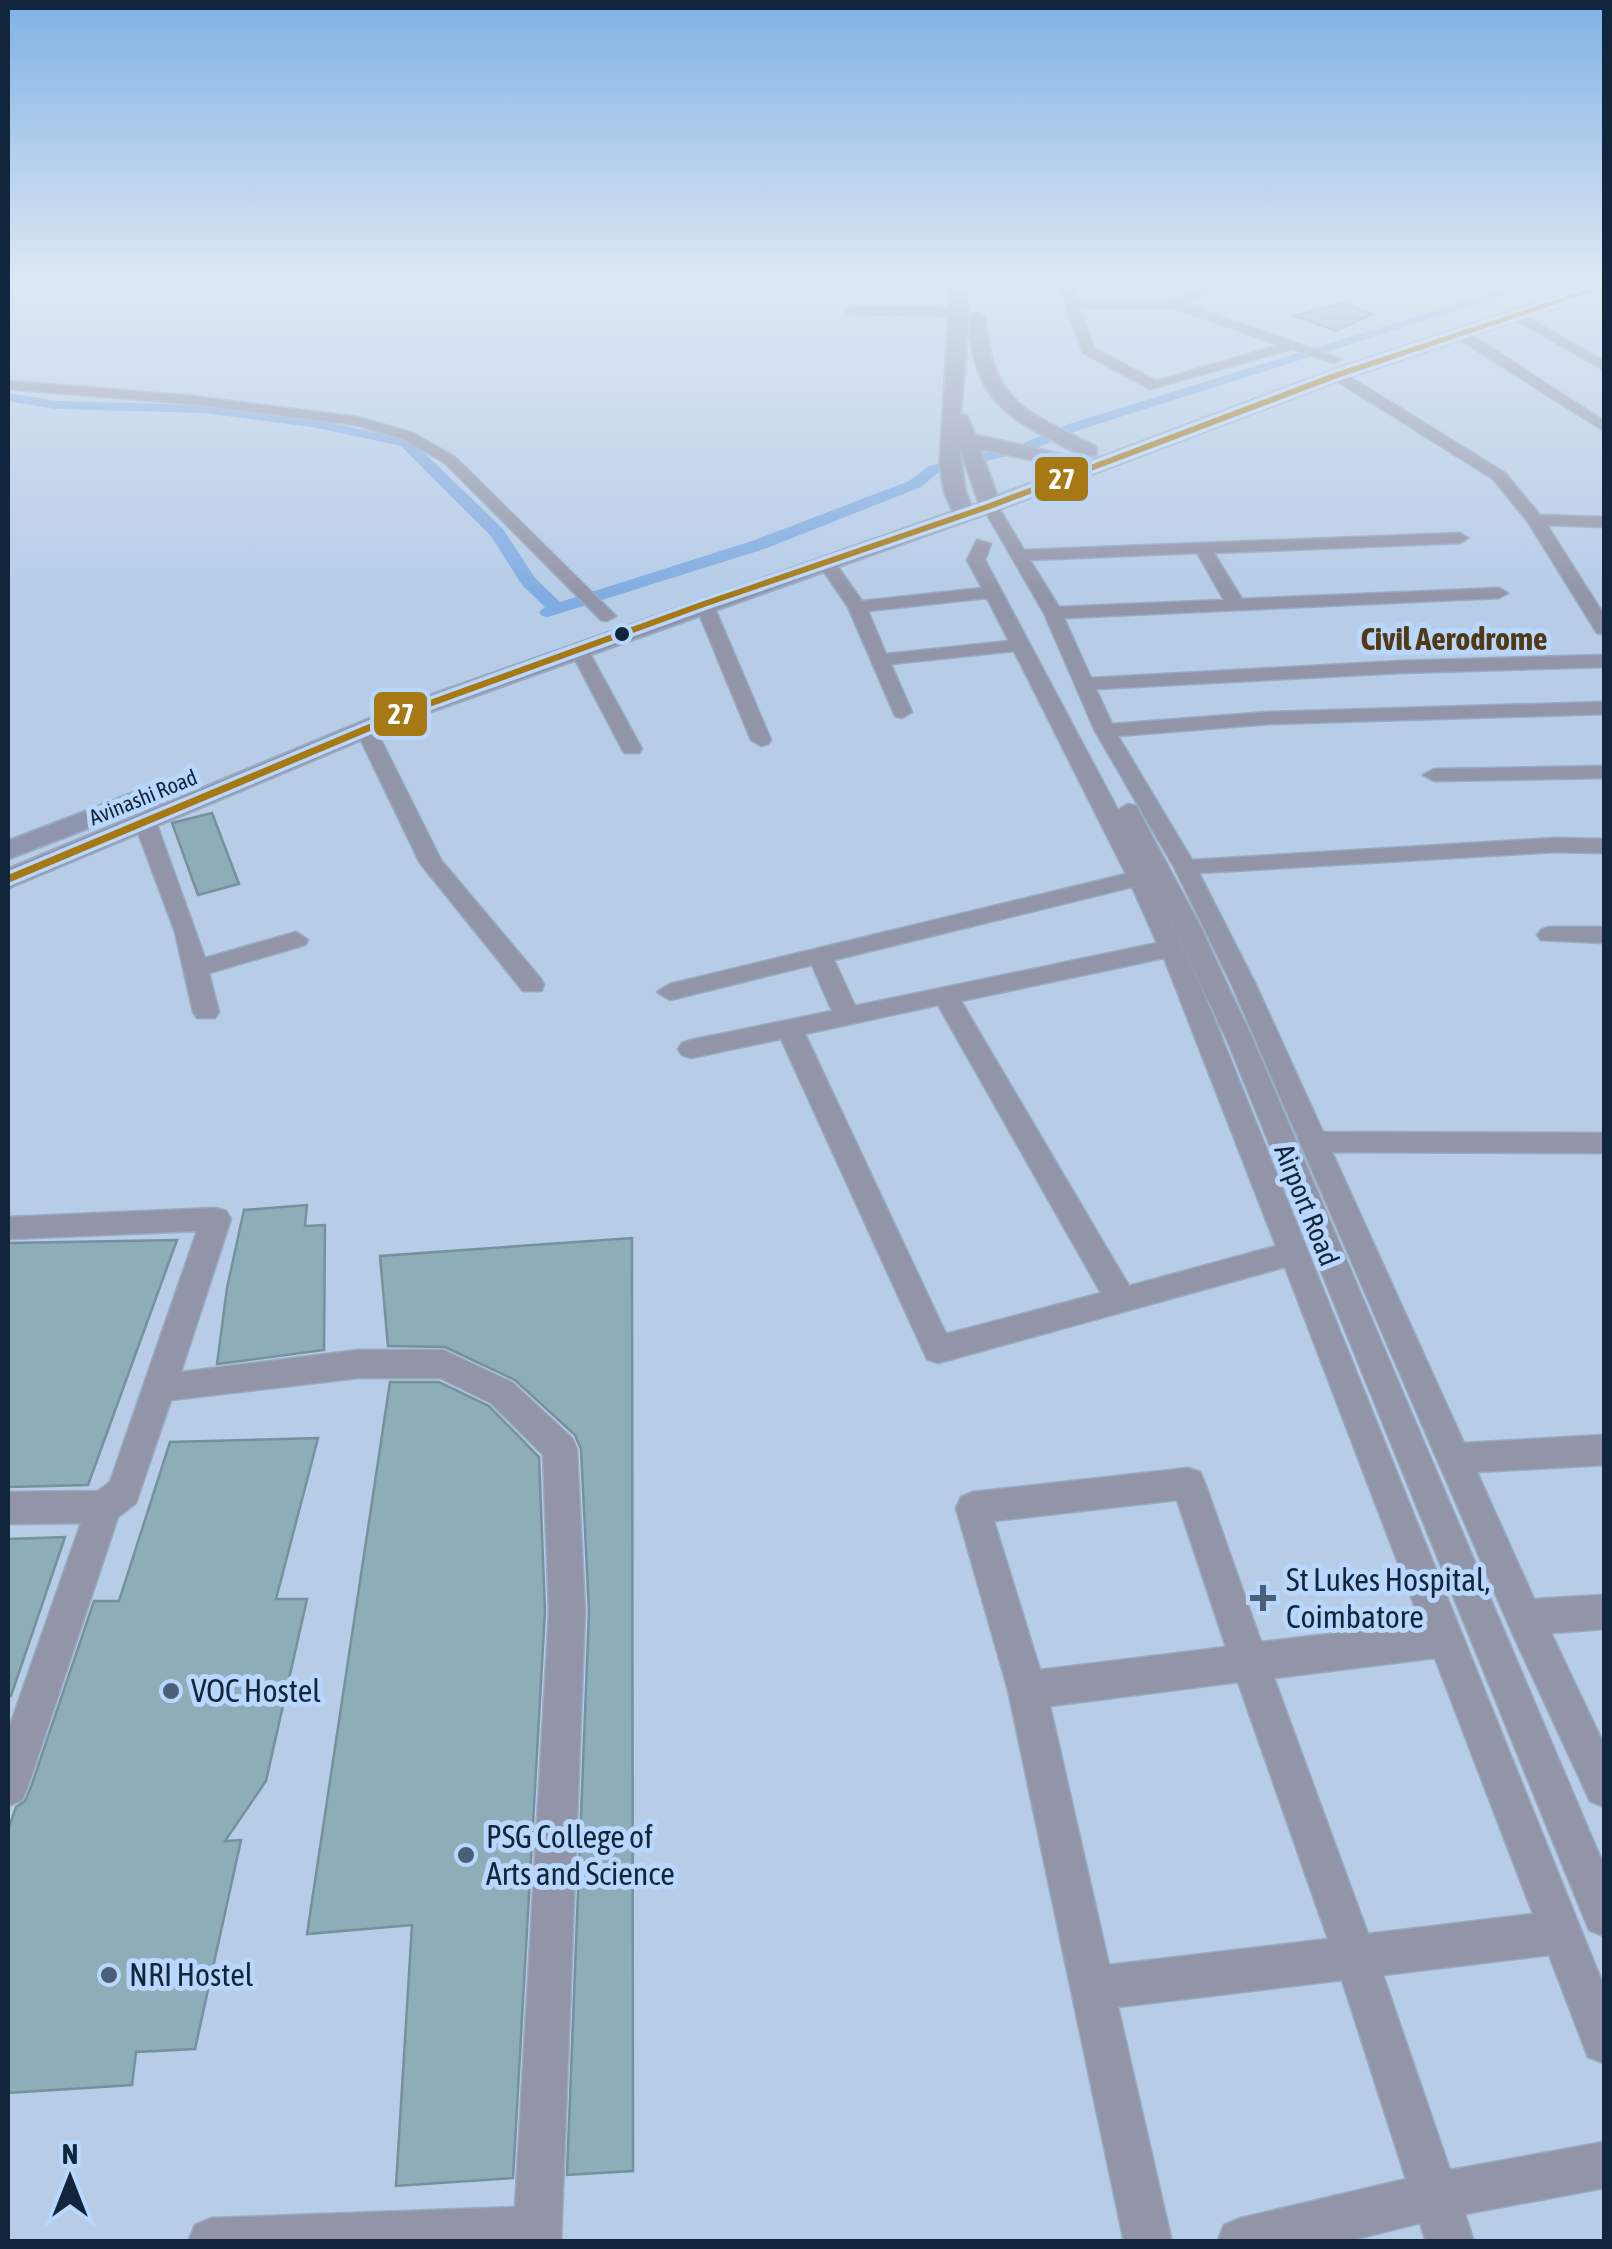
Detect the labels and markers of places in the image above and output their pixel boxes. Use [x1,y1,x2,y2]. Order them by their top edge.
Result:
unlabelled marker [612,624,632,644]
place label: St Lukes Hospital, Coimbatore [1286,1561,1490,1635]
marker: St Lukes Hospital, Coimbatore [1250,1585,1276,1611]
place label: VOC Hostel [191,1672,321,1709]
marker: VOC Hostel [160,1680,182,1702]
place label: PSG College of Arts and Science [486,1818,675,1892]
marker: PSG College of Arts and Science [455,1844,477,1866]
place label: NRI Hostel [129,1956,254,1993]
marker: NRI Hostel [98,1964,120,1986]

